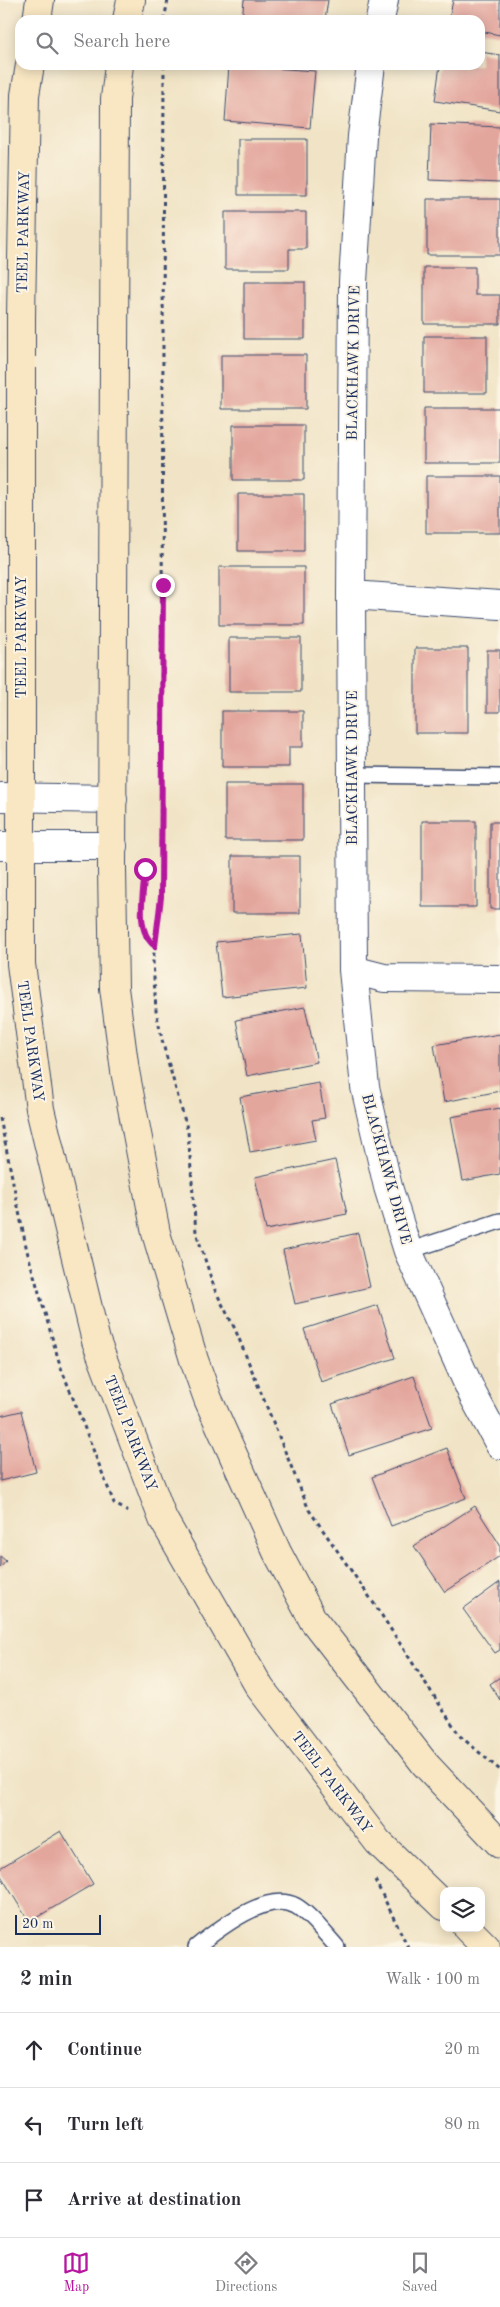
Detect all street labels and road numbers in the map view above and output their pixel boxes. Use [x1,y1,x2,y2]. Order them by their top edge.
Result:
street label: TEEL PARKWAY [16,170,33,294]
street label: BLACKHAWK DRIVE [346,285,363,441]
street label: TEEL PARKWAY [15,576,30,698]
street label: BLACKHAWK DRIVE [346,690,361,846]
street label: TEEL PARKWAY [14,979,45,1103]
street label: BLACKHAWK DRIVE [358,1092,413,1246]
street label: TEEL PARKWAY [101,1374,159,1494]
street label: TEEL PARKWAY [288,1729,374,1836]

